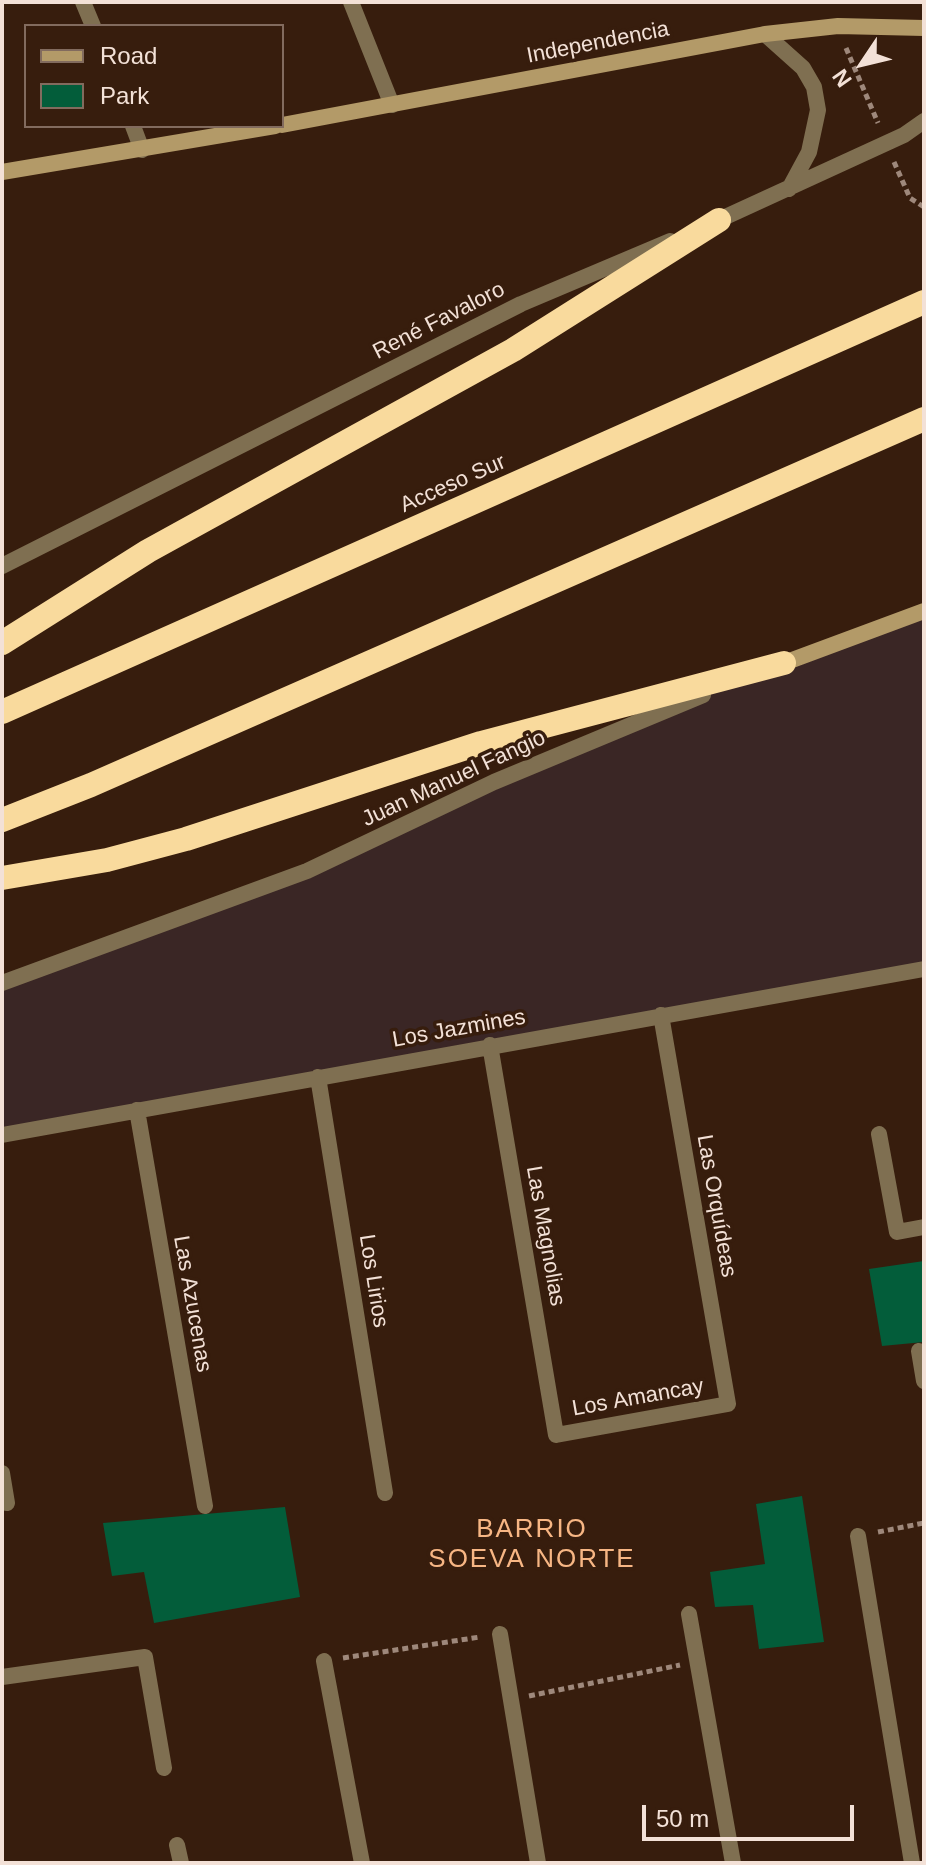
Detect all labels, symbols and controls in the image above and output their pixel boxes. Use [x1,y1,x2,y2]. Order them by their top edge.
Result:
street label: Independencia [525,16,671,70]
legend [24,24,284,128]
north arrow [822,24,902,104]
text: Road [100,42,157,69]
text: N [827,64,857,92]
text: Park [100,82,149,109]
street label: René Favaloro [369,276,509,366]
street label: Acceso Sur [396,449,510,519]
street label: Juan Manuel Fangio [358,725,550,833]
street label: Los Jazmines [390,1004,528,1054]
street label: Las Orquídeas [690,1133,742,1279]
street label: Las Magnolias [520,1164,570,1308]
street label: Los Lirios [353,1232,393,1330]
street label: Las Azucenas [167,1234,217,1374]
street label: Los Amancay [570,1373,706,1423]
district label: BARRIO SOEVA NORTE [428,1514,636,1576]
scale bar [646,1789,858,1839]
text: 50 m [656,1805,709,1832]

